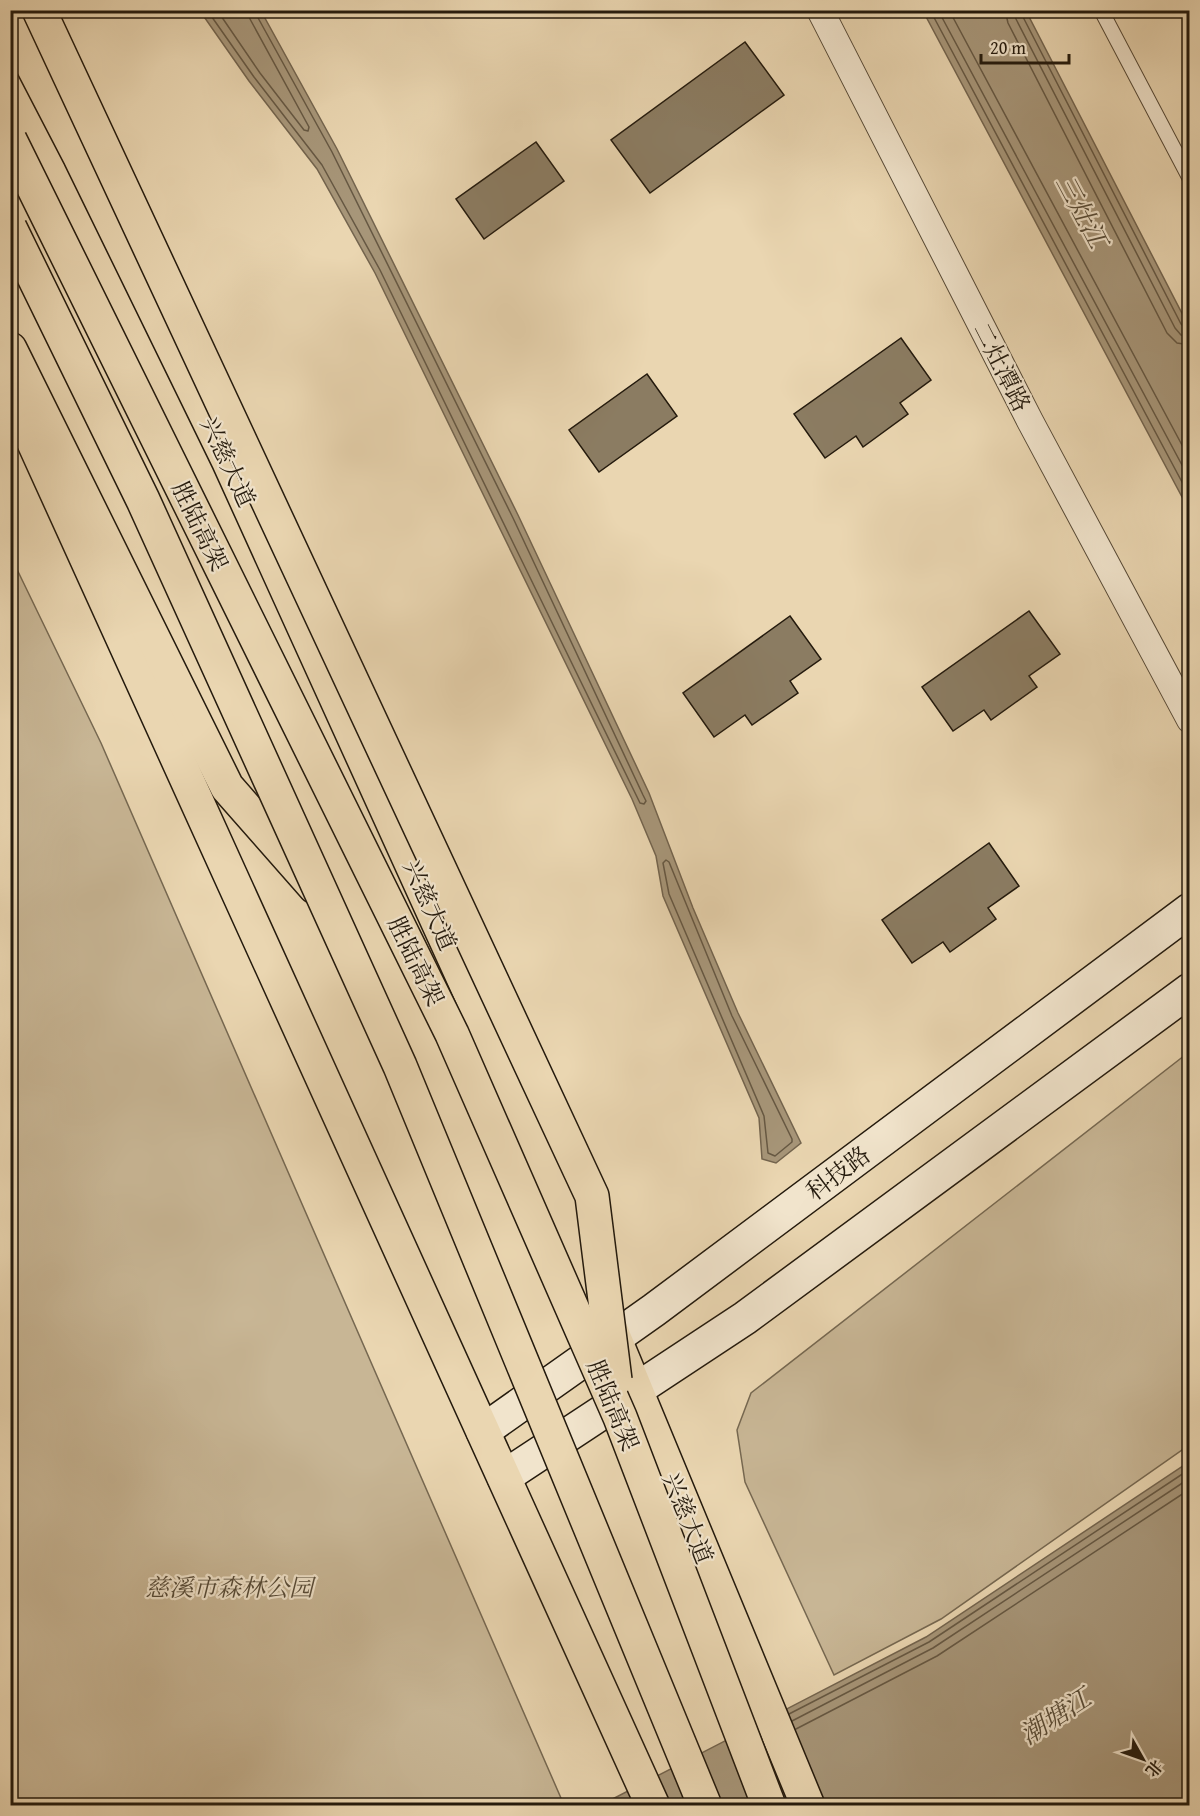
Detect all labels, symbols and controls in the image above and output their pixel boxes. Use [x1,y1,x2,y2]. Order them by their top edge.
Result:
scale bar [981,27,1070,65]
text: 20 m [990,34,1026,61]
water label: 三灶江 [1046,167,1119,258]
street label: 二灶潭路 [965,316,1039,418]
street label: 兴慈大道 [192,411,264,513]
street label: 胜陆高架 [163,475,237,577]
street label: 兴慈大道 [394,854,466,956]
street label: 胜陆高架 [379,910,453,1012]
street label: 科技路 [799,1137,877,1209]
street label: 胜陆高架 [578,1354,648,1456]
street label: 兴慈大道 [654,1467,722,1569]
park label: 慈溪市森林公园 [145,1570,317,1605]
water label: 潮塘江 [1012,1676,1102,1754]
north arrow [1113,1729,1173,1789]
text: 北 [1140,1755,1169,1782]

